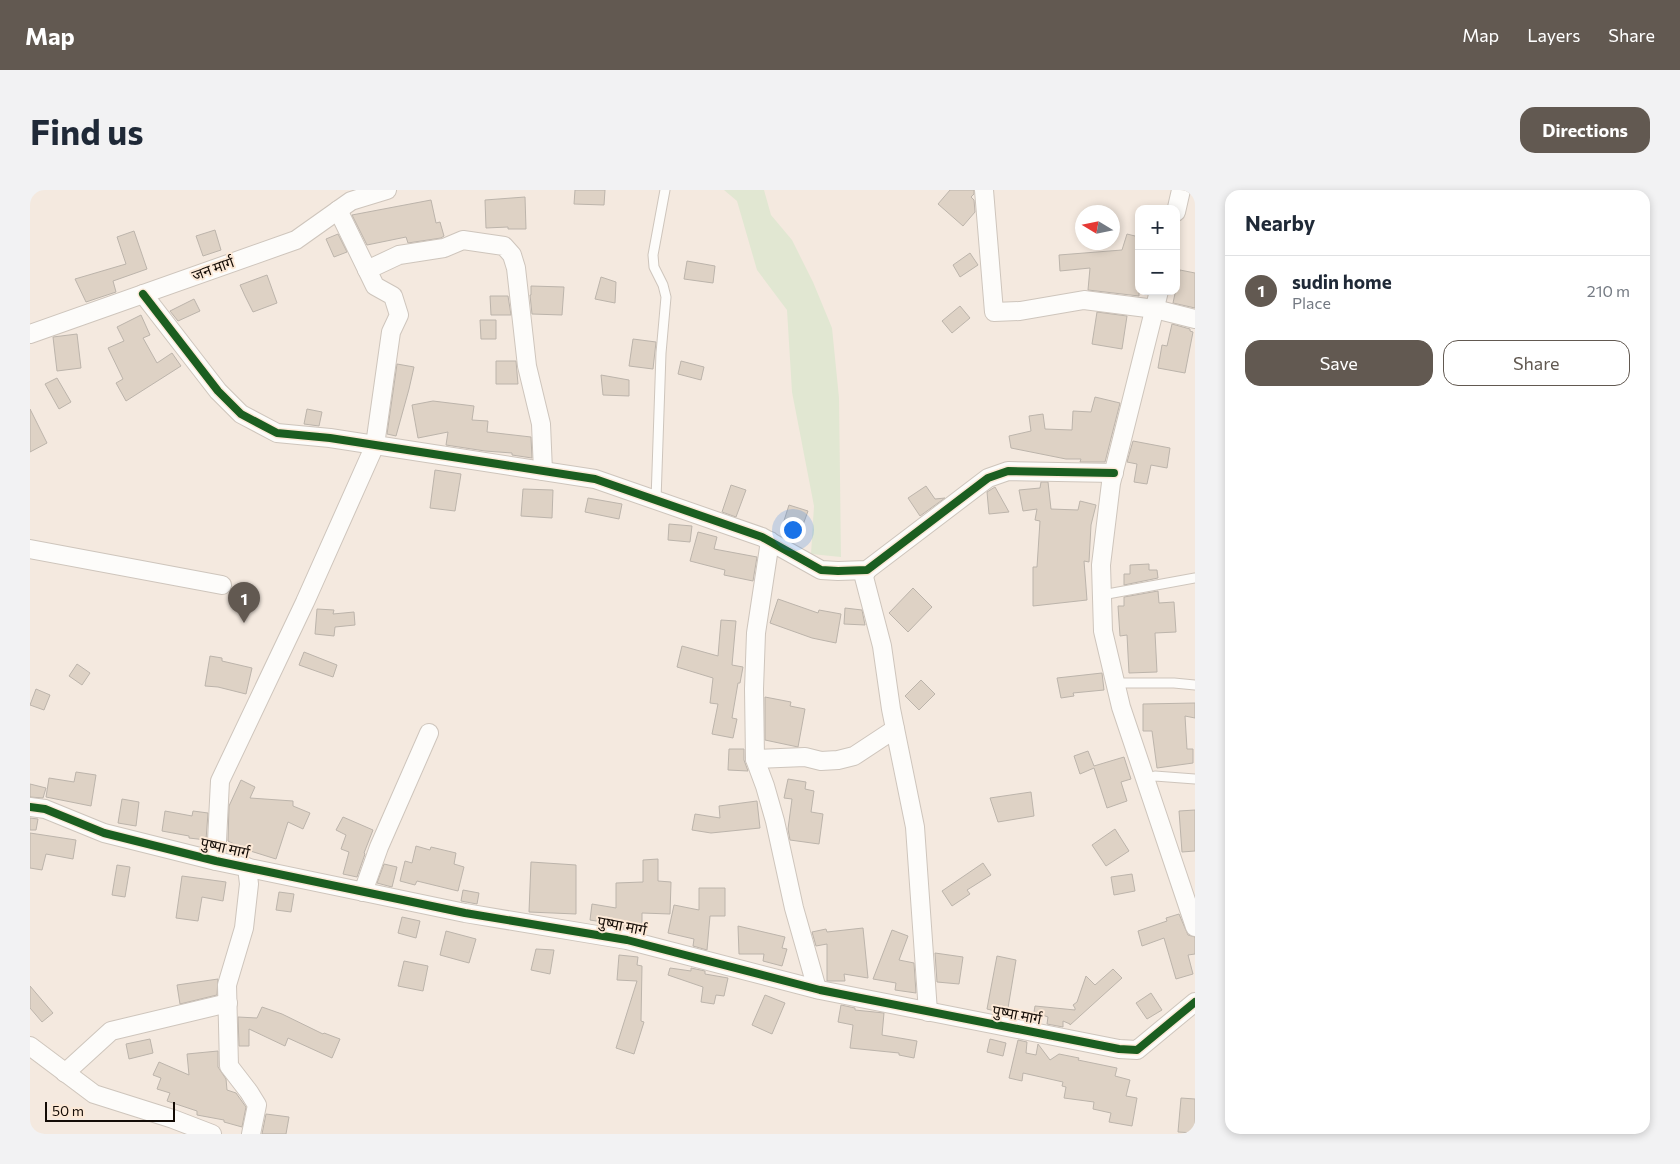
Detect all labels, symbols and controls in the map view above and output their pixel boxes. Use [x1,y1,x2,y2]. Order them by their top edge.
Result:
text: Map [25,21,75,50]
text: Map [1462,24,1499,46]
text: Layers [1527,24,1580,46]
text: Share [1608,24,1655,46]
button: Directions [1520,107,1650,153]
text: Find us [30,109,144,152]
north arrow [1075,205,1120,250]
map controls [1135,205,1180,295]
button: + [1135,205,1180,250]
text: Nearby [1245,210,1315,235]
button: − [1135,250,1180,295]
street label: जन मार्ग [189,252,237,284]
text: sudin home [1292,270,1392,293]
text: 1 [1257,281,1265,300]
text: 210 m [1587,281,1630,300]
text: Place [1292,293,1331,312]
button: Save [1245,340,1433,386]
button: Share [1443,340,1630,386]
your location [780,517,806,543]
pin: 1 [228,582,260,623]
street label: पुष्पा मार्ग [198,833,253,864]
street label: पुष्पा मार्ग [596,911,649,941]
street label: पुष्पा मार्ग [991,1000,1044,1030]
scale bar [45,1099,175,1122]
text: 50 m [52,1102,84,1119]

